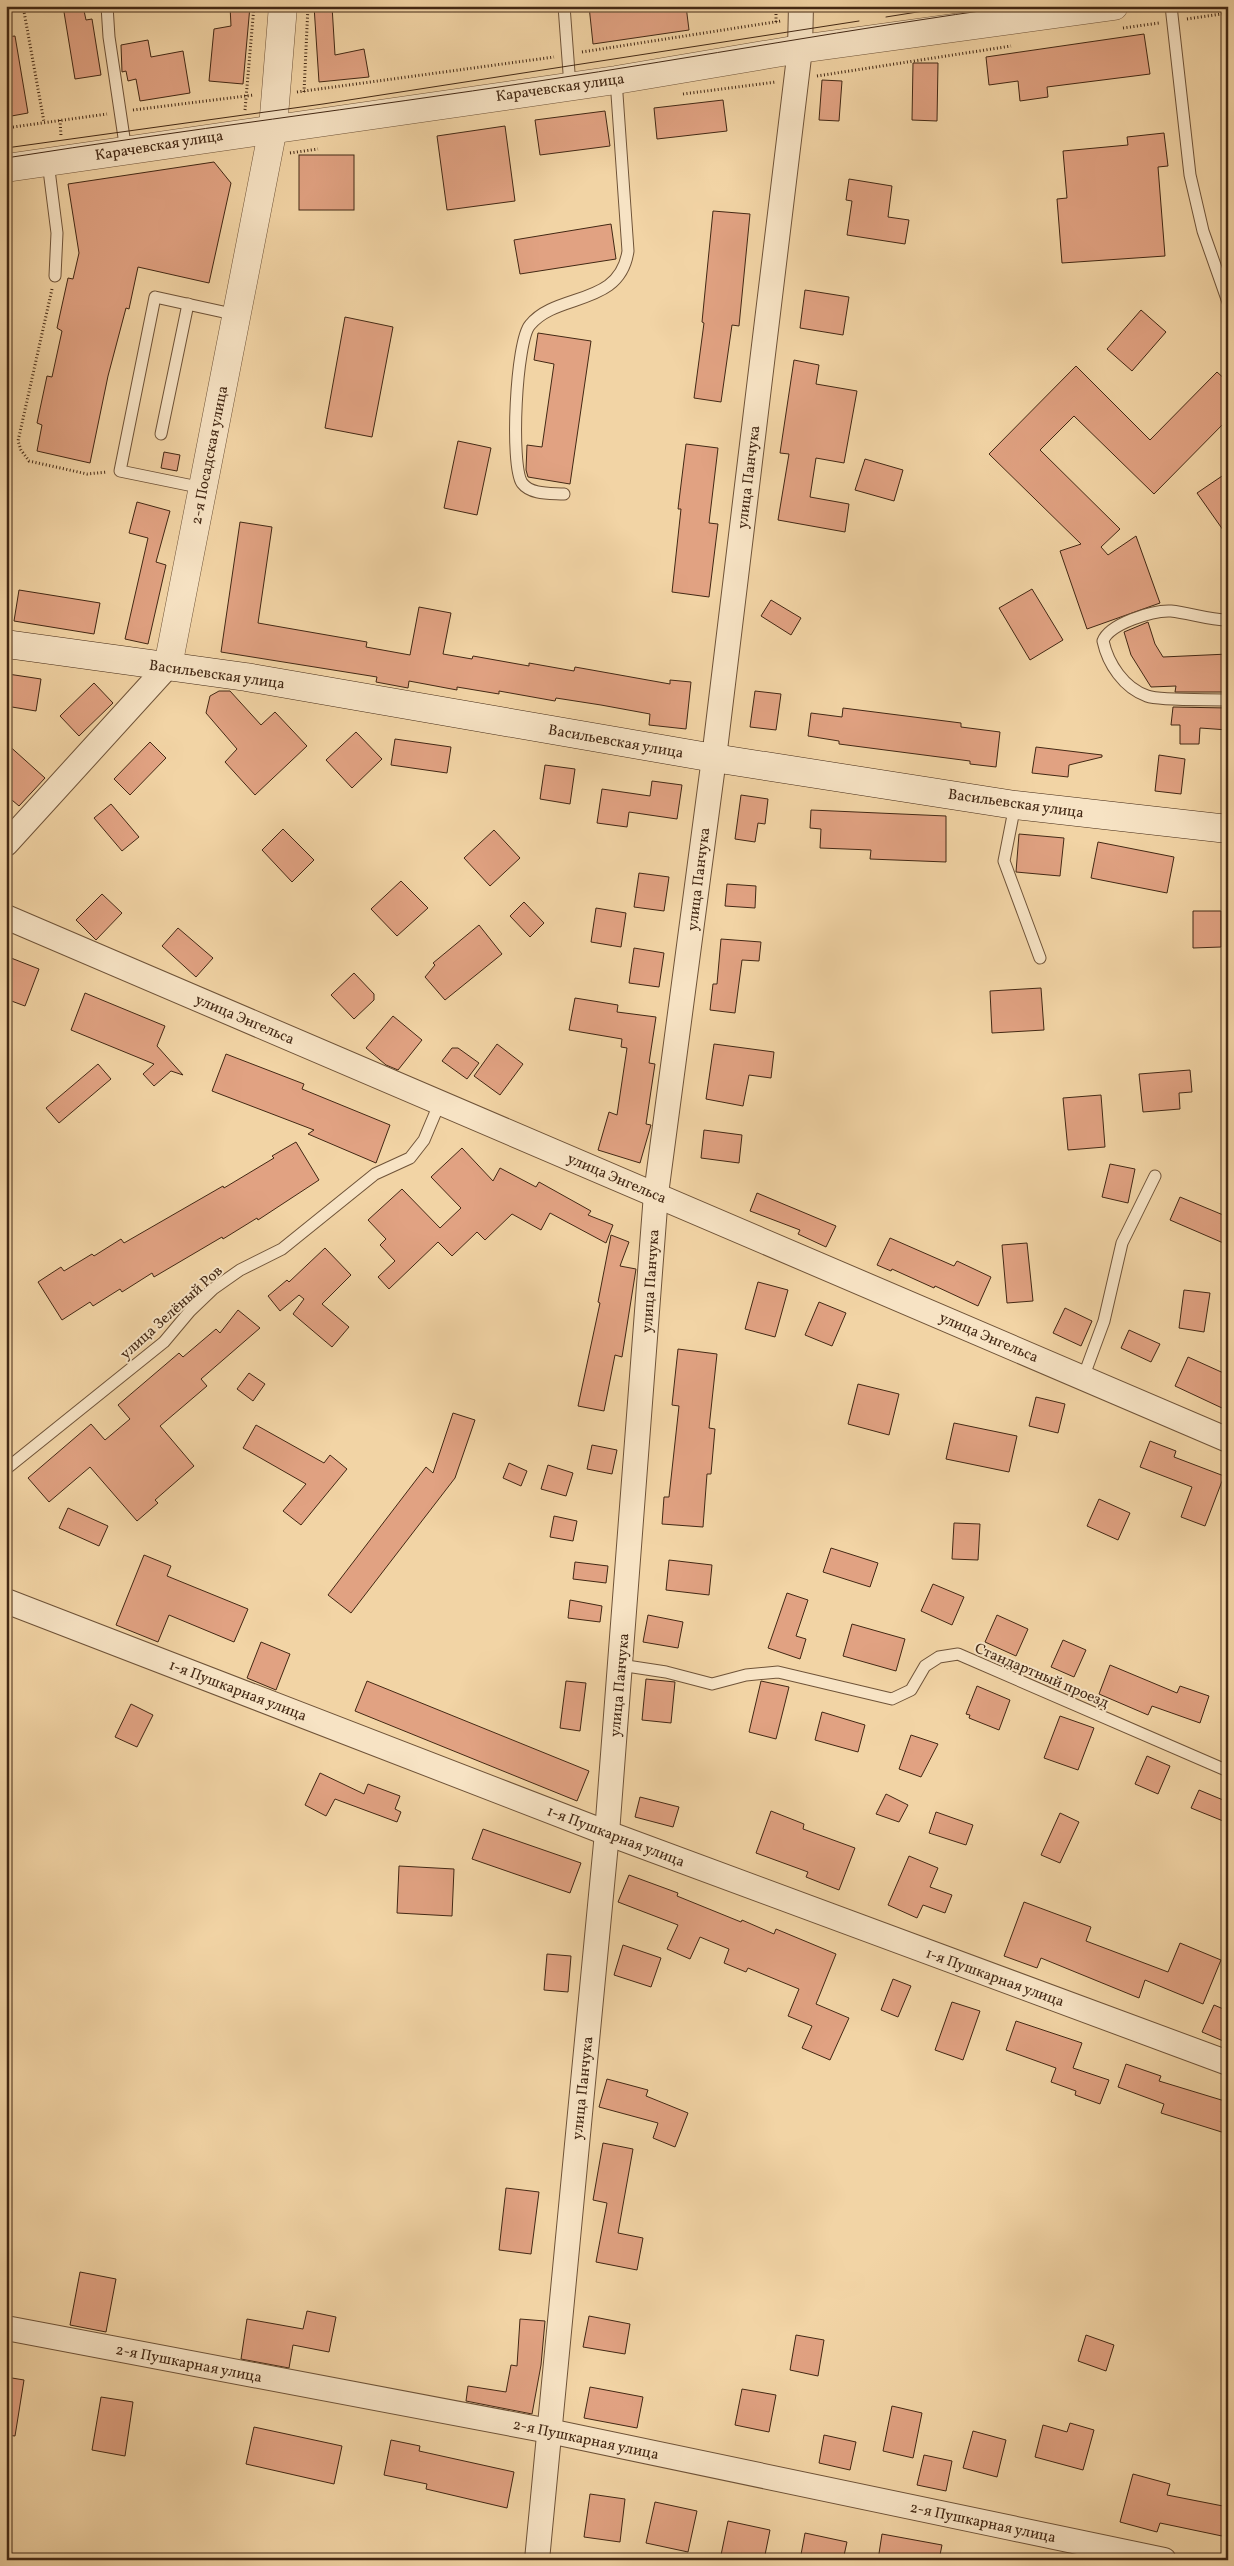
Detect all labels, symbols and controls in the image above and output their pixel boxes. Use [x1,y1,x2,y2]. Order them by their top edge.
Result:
street label: Карачевская улица [495,69,626,108]
street label: Карачевская улица [94,126,225,167]
street label: 2-я Посадская улица [187,384,234,527]
street label: улица Панчука [733,424,766,530]
street label: Васильевская улица [147,656,286,695]
street label: Васильевская улица [546,720,685,765]
street label: Васильевская улица [946,785,1085,824]
street label: улица Панчука [683,826,716,932]
street label: улица Энгельса [191,990,297,1051]
street label: улица Энгельса [563,1149,669,1210]
street label: улица Панчука [637,1229,666,1334]
street label: улица Зелёный Ров [116,1261,228,1365]
street label: улица Энгельса [935,1308,1041,1369]
street label: улица Панчука [606,1632,635,1738]
street label: Стандартный проезд [971,1639,1112,1714]
street label: 1-я Пушкарная улица [166,1655,309,1727]
street label: 1-я Пушкарная улица [544,1801,687,1873]
street label: 1-я Пушкарная улица [922,1944,1067,2013]
street label: улица Панчука [568,2035,599,2141]
street label: 2-я Пушкарная улица [114,2340,264,2389]
street label: 2-я Пушкарная улица [511,2415,661,2466]
street label: 2-я Пушкарная улица [908,2498,1058,2549]

